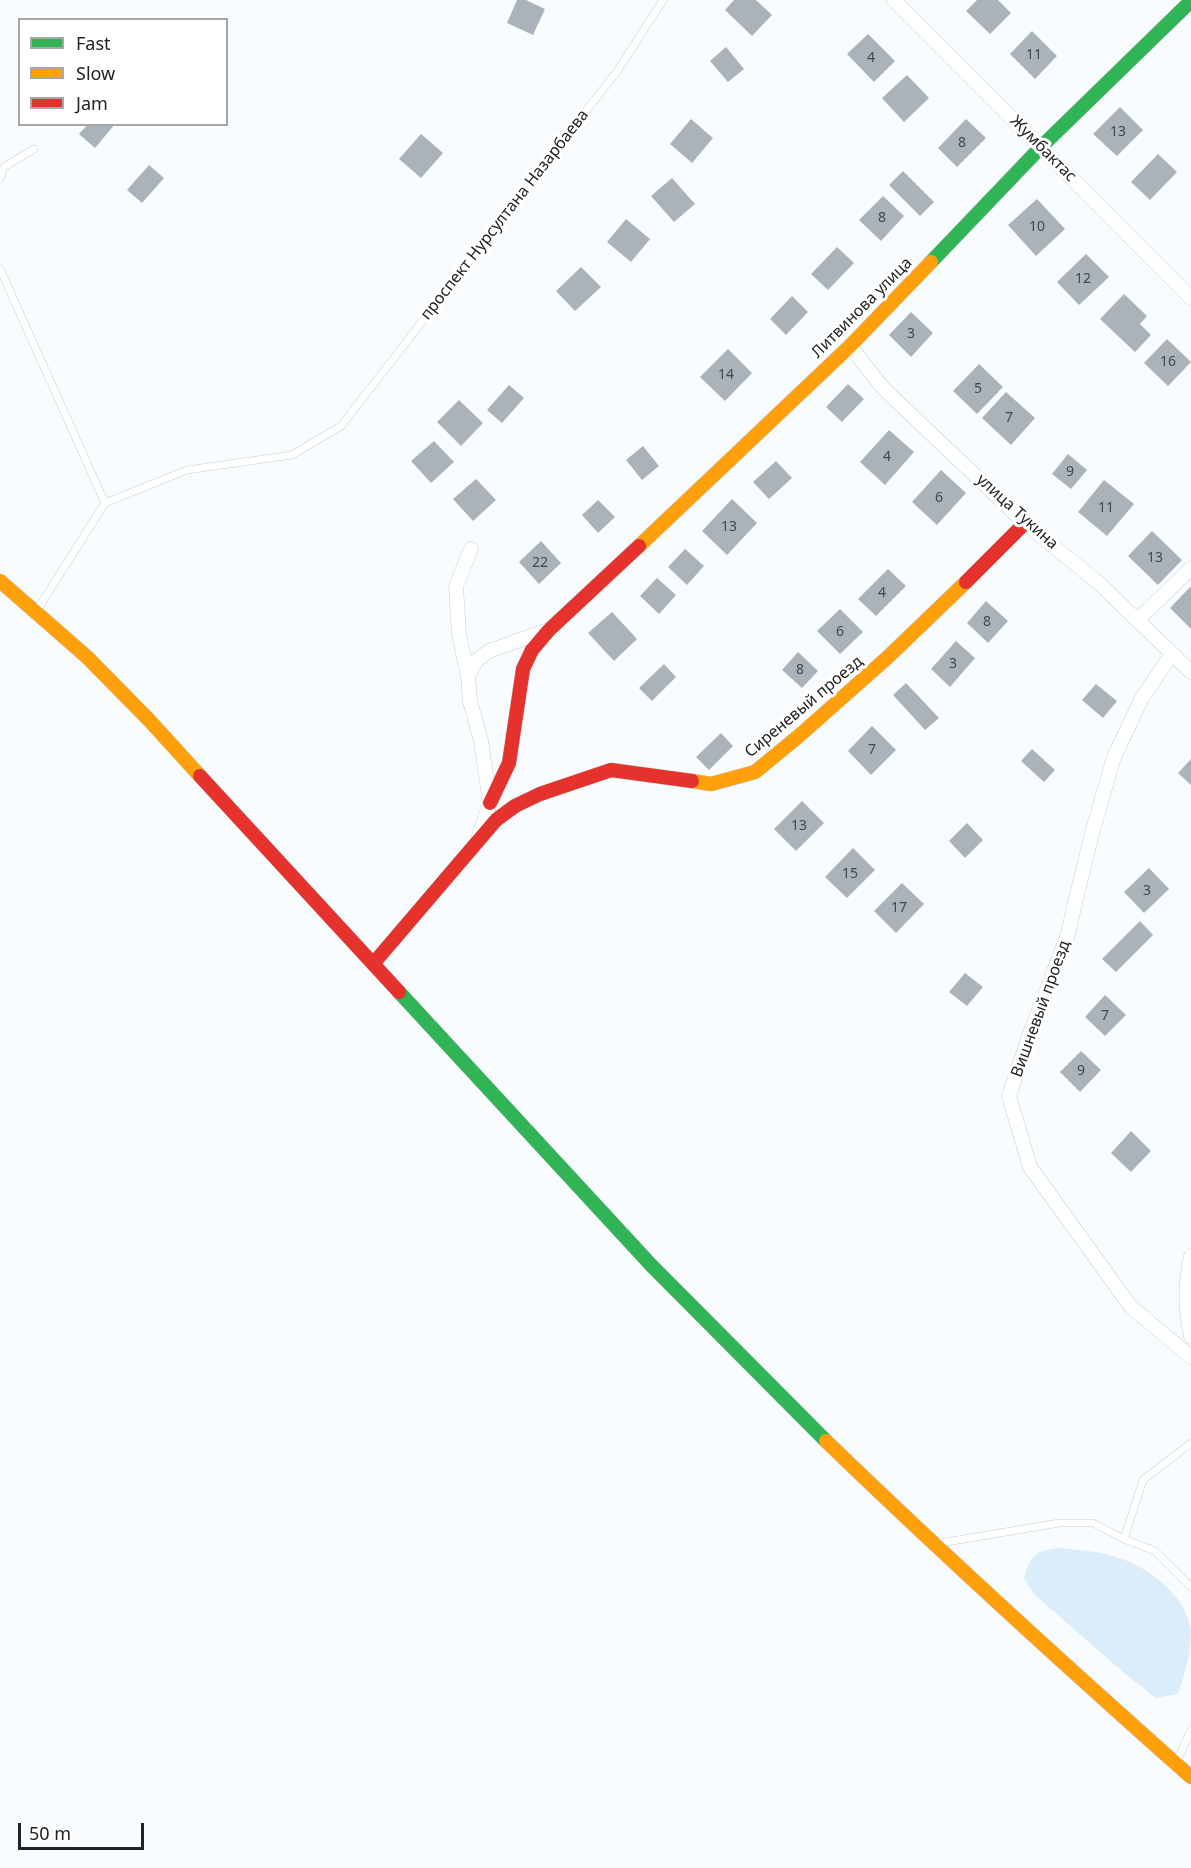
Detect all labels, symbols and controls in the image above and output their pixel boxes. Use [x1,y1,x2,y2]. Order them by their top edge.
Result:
legend [18,18,228,126]
text: Fast [76,31,111,55]
house number: 11 [1026,47,1042,63]
house number: 4 [867,50,875,66]
text: Slow [76,61,115,85]
text: Jam [76,91,108,115]
street label: проспект Нурсултана Назарбаева [417,106,593,324]
street label: Жумбактас [1006,112,1080,186]
house number: 13 [1110,124,1126,140]
house number: 8 [958,135,966,151]
house number: 8 [878,210,886,226]
house number: 10 [1029,219,1045,235]
street label: Литвинова улица [808,254,916,362]
house number: 12 [1075,271,1091,287]
house number: 3 [907,326,915,342]
house number: 16 [1160,354,1176,370]
house number: 14 [718,367,734,383]
house number: 5 [974,381,982,397]
house number: 7 [1005,410,1013,426]
house number: 4 [883,449,891,465]
house number: 9 [1066,464,1074,480]
street label: улица Тукина [972,470,1062,554]
house number: 6 [935,490,943,506]
house number: 11 [1098,500,1114,516]
house number: 13 [721,519,737,535]
house number: 13 [1147,550,1163,566]
house number: 22 [532,555,548,571]
house number: 4 [878,585,886,601]
house number: 8 [983,614,991,630]
house number: 6 [836,624,844,640]
street label: Сиреневый проезд [741,652,867,762]
house number: 3 [949,656,957,672]
house number: 8 [796,662,804,678]
house number: 7 [868,742,876,758]
house number: 13 [791,818,807,834]
house number: 15 [842,866,858,882]
house number: 3 [1143,883,1151,899]
house number: 17 [891,900,907,916]
street label: Вишневый проезд [1007,938,1075,1080]
house number: 7 [1101,1008,1109,1024]
house number: 9 [1077,1063,1085,1079]
scale bar [21,1811,147,1849]
text: 50 m [29,1821,71,1845]

